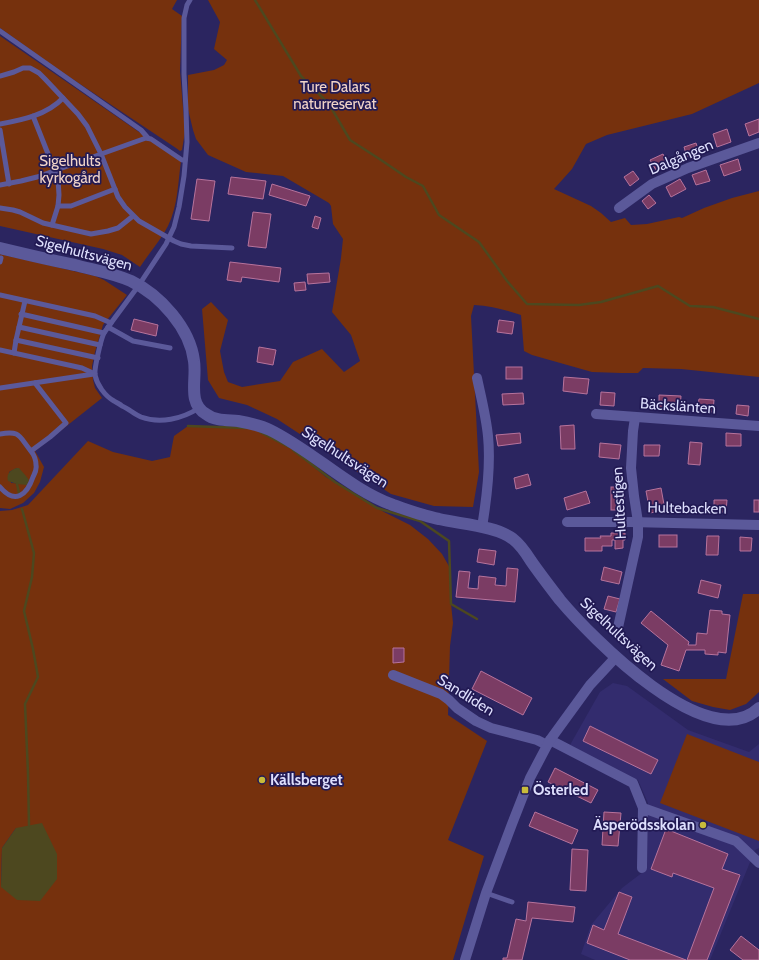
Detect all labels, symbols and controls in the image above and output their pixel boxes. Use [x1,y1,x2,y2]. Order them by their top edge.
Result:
park label: Ture Dalars naturreservat [293,78,377,113]
street label: Dalgången [646,135,716,179]
park label: Sigelhults kyrkogård [39,152,101,187]
street label: Sigelhultsvägen [34,231,134,275]
street label: Bäckslänten [639,394,717,418]
street label: Sigelhultsvägen [298,422,392,492]
street label: Hultestigen [608,466,630,540]
street label: Hultebacken [647,498,727,518]
street label: Sigelhultsvägen [577,594,661,674]
street label: Sandliden [434,670,498,720]
place label: Källsberget [270,771,343,789]
marker: Källsberget [257,775,267,785]
place label: Österled [533,780,589,799]
marker: Österled [520,785,530,795]
place label: Äsperödsskolan [593,815,695,834]
marker: Äsperödsskolan [698,820,708,830]

